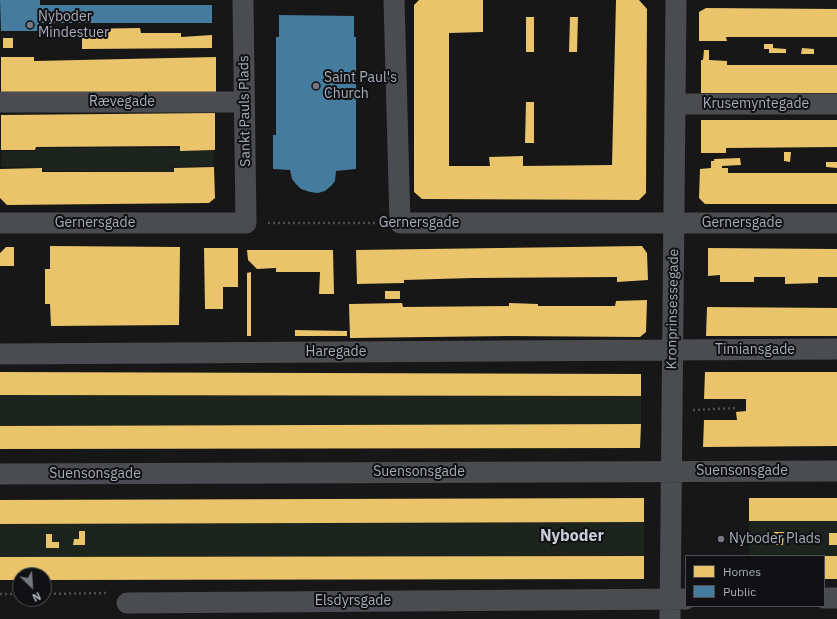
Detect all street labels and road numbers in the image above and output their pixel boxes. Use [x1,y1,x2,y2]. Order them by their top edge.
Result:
street label: Sankt Pauls Plads [236,55,254,167]
street label: Rævegade [89,94,155,110]
street label: Krusemyntegade [703,96,809,112]
street label: Gernersgade [55,215,135,231]
street label: Gernersgade [379,215,459,231]
street label: Gernersgade [702,215,782,231]
street label: Kronprinsessegade [664,249,682,369]
street label: Timiansgade [715,342,795,358]
street label: Haregade [306,344,366,360]
street label: Suensonsgade [696,463,788,479]
street label: Suensonsgade [373,464,465,480]
street label: Suensonsgade [49,466,141,482]
street label: Elsdyrsgade [315,593,391,609]

